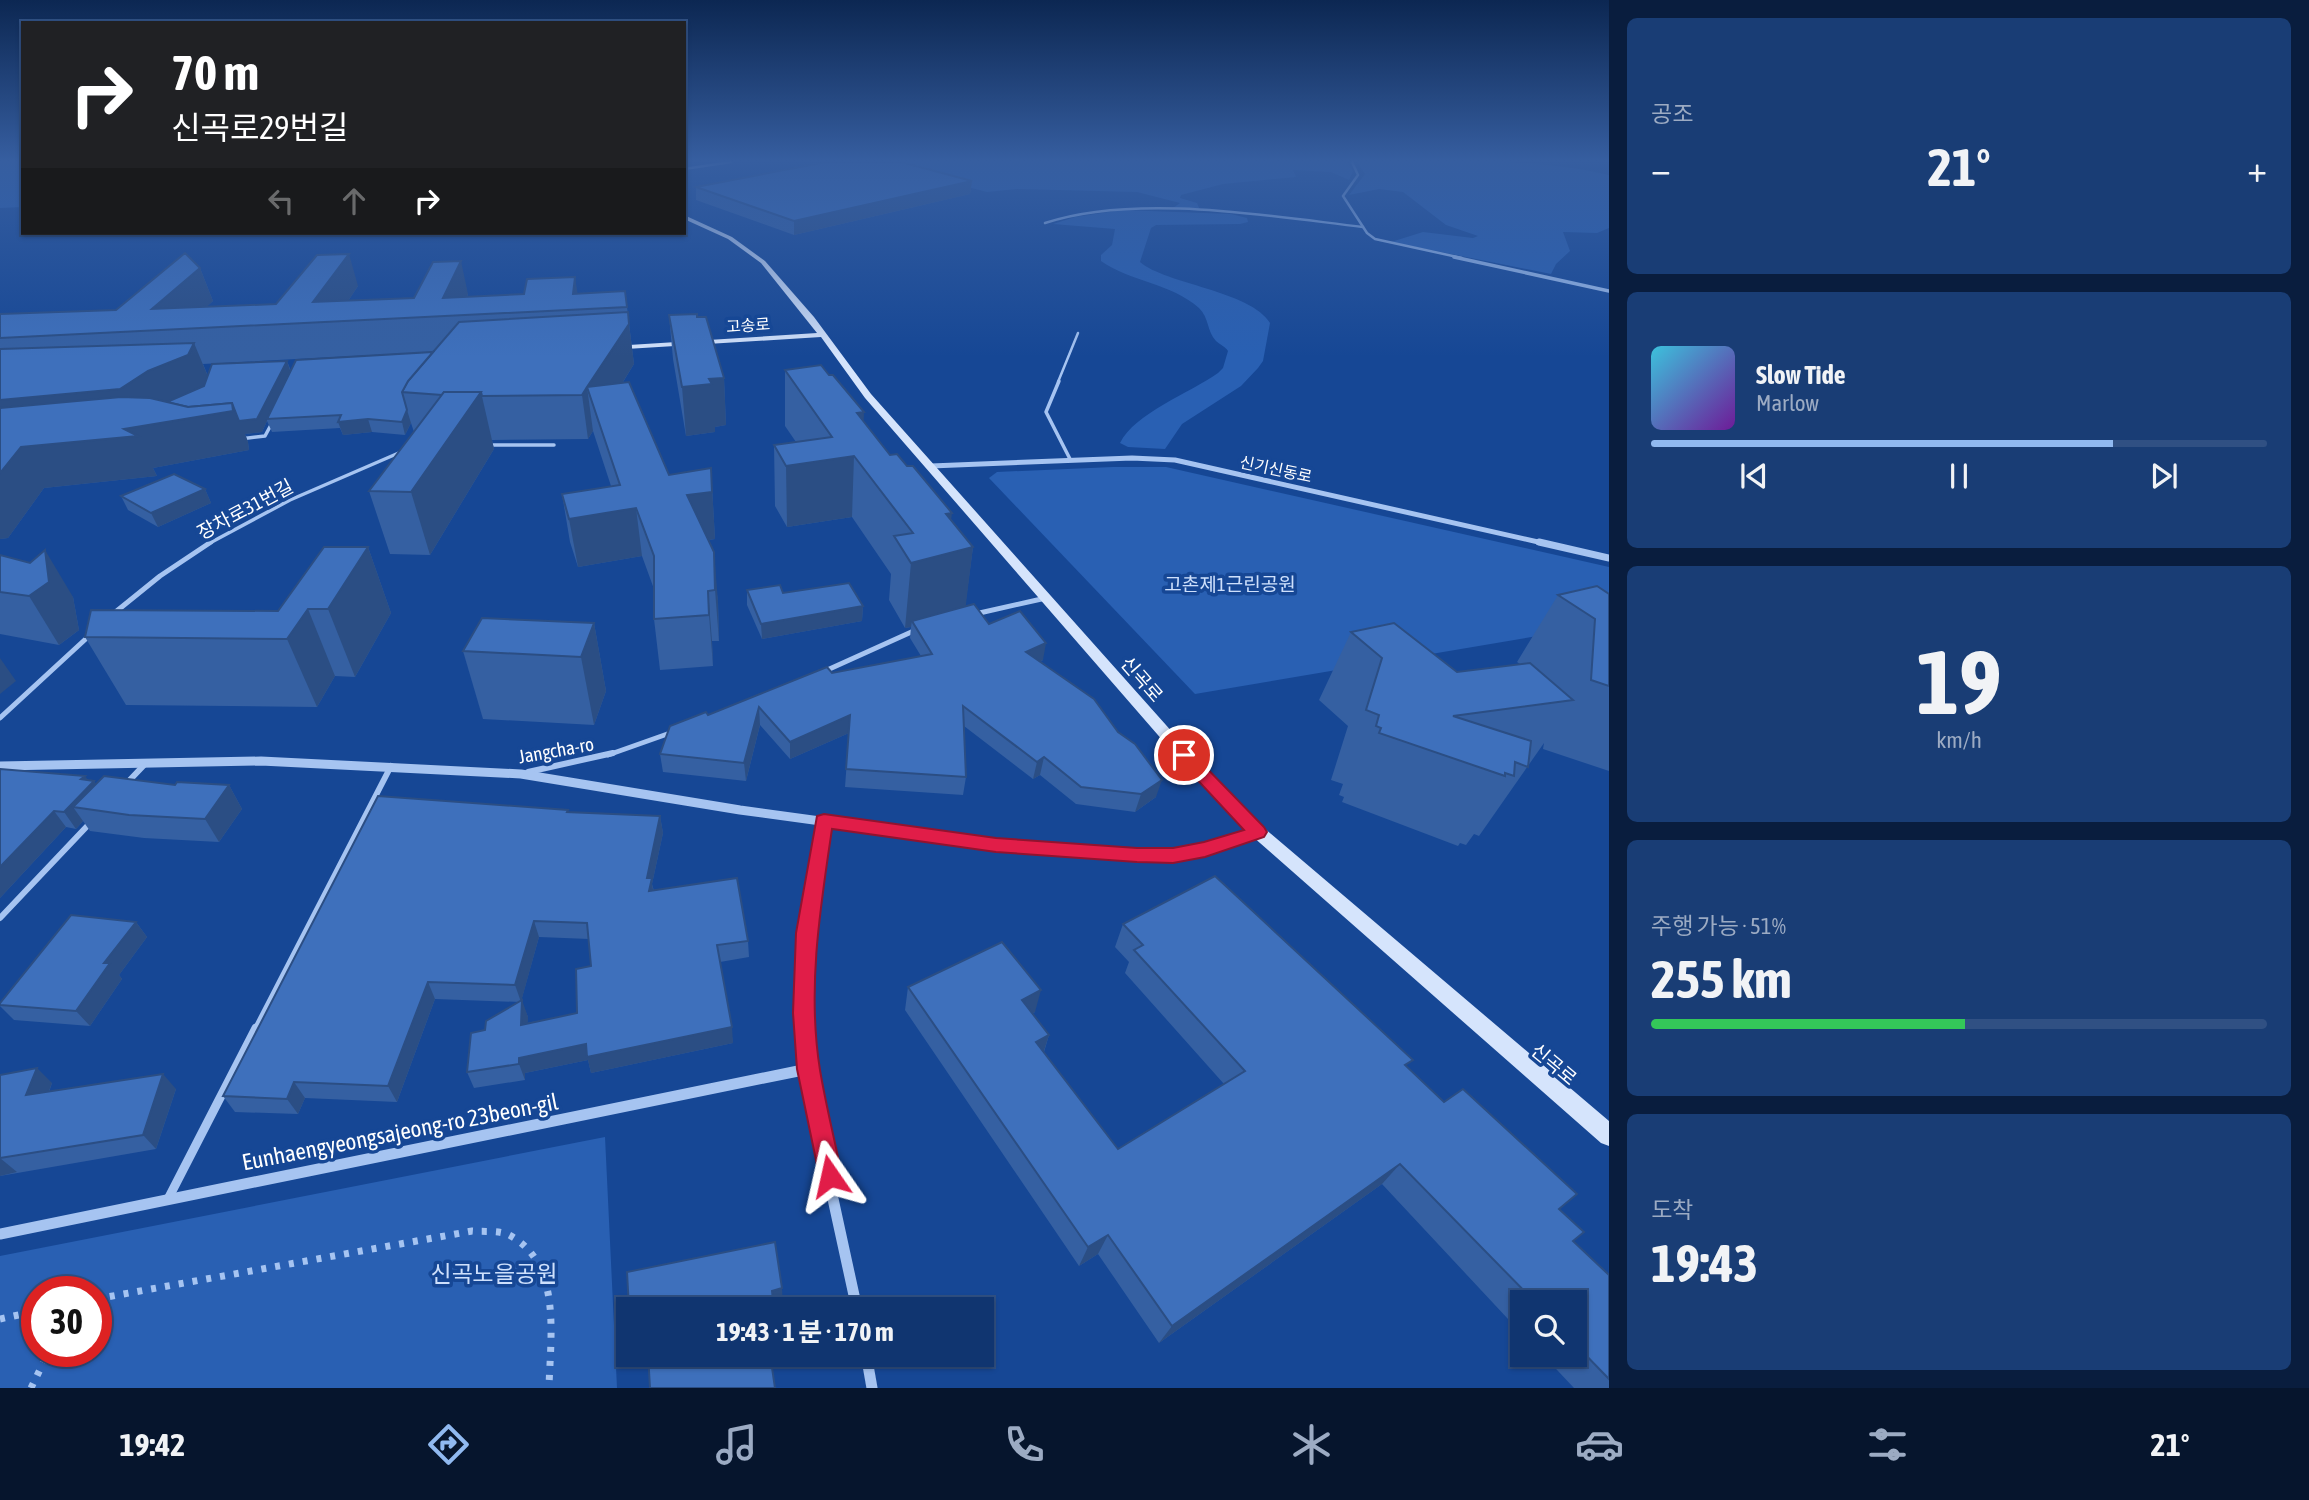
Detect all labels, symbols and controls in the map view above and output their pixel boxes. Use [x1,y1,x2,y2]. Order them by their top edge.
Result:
text: 70 m [171,44,259,100]
icon: right [56,49,147,140]
text: 공조 [1651,101,1693,127]
text: 신곡로29번길 [171,109,348,146]
text: 21° [1927,137,1991,197]
text: − [1651,147,1671,190]
text: + [2247,147,2267,190]
icon: left [262,182,300,220]
icon: ahead [335,182,373,220]
icon: right [408,182,446,220]
street label: 고송로 [725,314,771,336]
text: Slow Tide [1756,360,1846,390]
text: Marlow [1756,390,1819,416]
street label: 신기신동로 [1238,453,1314,486]
icon: previous [1735,457,1773,495]
icon: pause [1940,457,1978,495]
icon: next [2145,457,2183,495]
street label: 장차로31번길 [193,475,297,543]
park label: 고촌제1근린공원 [1164,573,1296,595]
text: 19 [1916,629,2002,733]
street label: 신곡로 [1116,652,1168,706]
pin [1154,725,1214,785]
text: km/h [1936,727,1982,753]
street label: Jangcha-ro [517,733,596,767]
icon: arrive [1165,736,1203,774]
text: 주행 가능 · 51% [1651,913,1786,939]
text: 255 km [1651,949,1792,1009]
street label: 신곡로 [1527,1039,1581,1089]
street label: Eunhaengyeongsajeong-ro 23beon-gil [240,1089,560,1175]
position arrow [793,1139,867,1213]
text: 도착 [1651,1197,1693,1223]
text: 19:43 [1651,1233,1758,1293]
park label: 신곡노을공원 [431,1261,557,1287]
speed limit sign: 30 [21,1276,112,1367]
map controls [1510,1290,1587,1367]
button: search [1510,1290,1587,1367]
text: 19:43 · 1 분 · 170 m [716,1317,894,1347]
icon: directions [424,1420,473,1469]
icon: music [712,1420,761,1469]
icon: phone [1000,1420,1049,1469]
icon: climate [1287,1420,1336,1469]
icon: car [1575,1420,1624,1469]
icon: filters [1863,1420,1912,1469]
text: 19:42 [119,1426,185,1463]
text: 21° [2151,1426,2190,1463]

